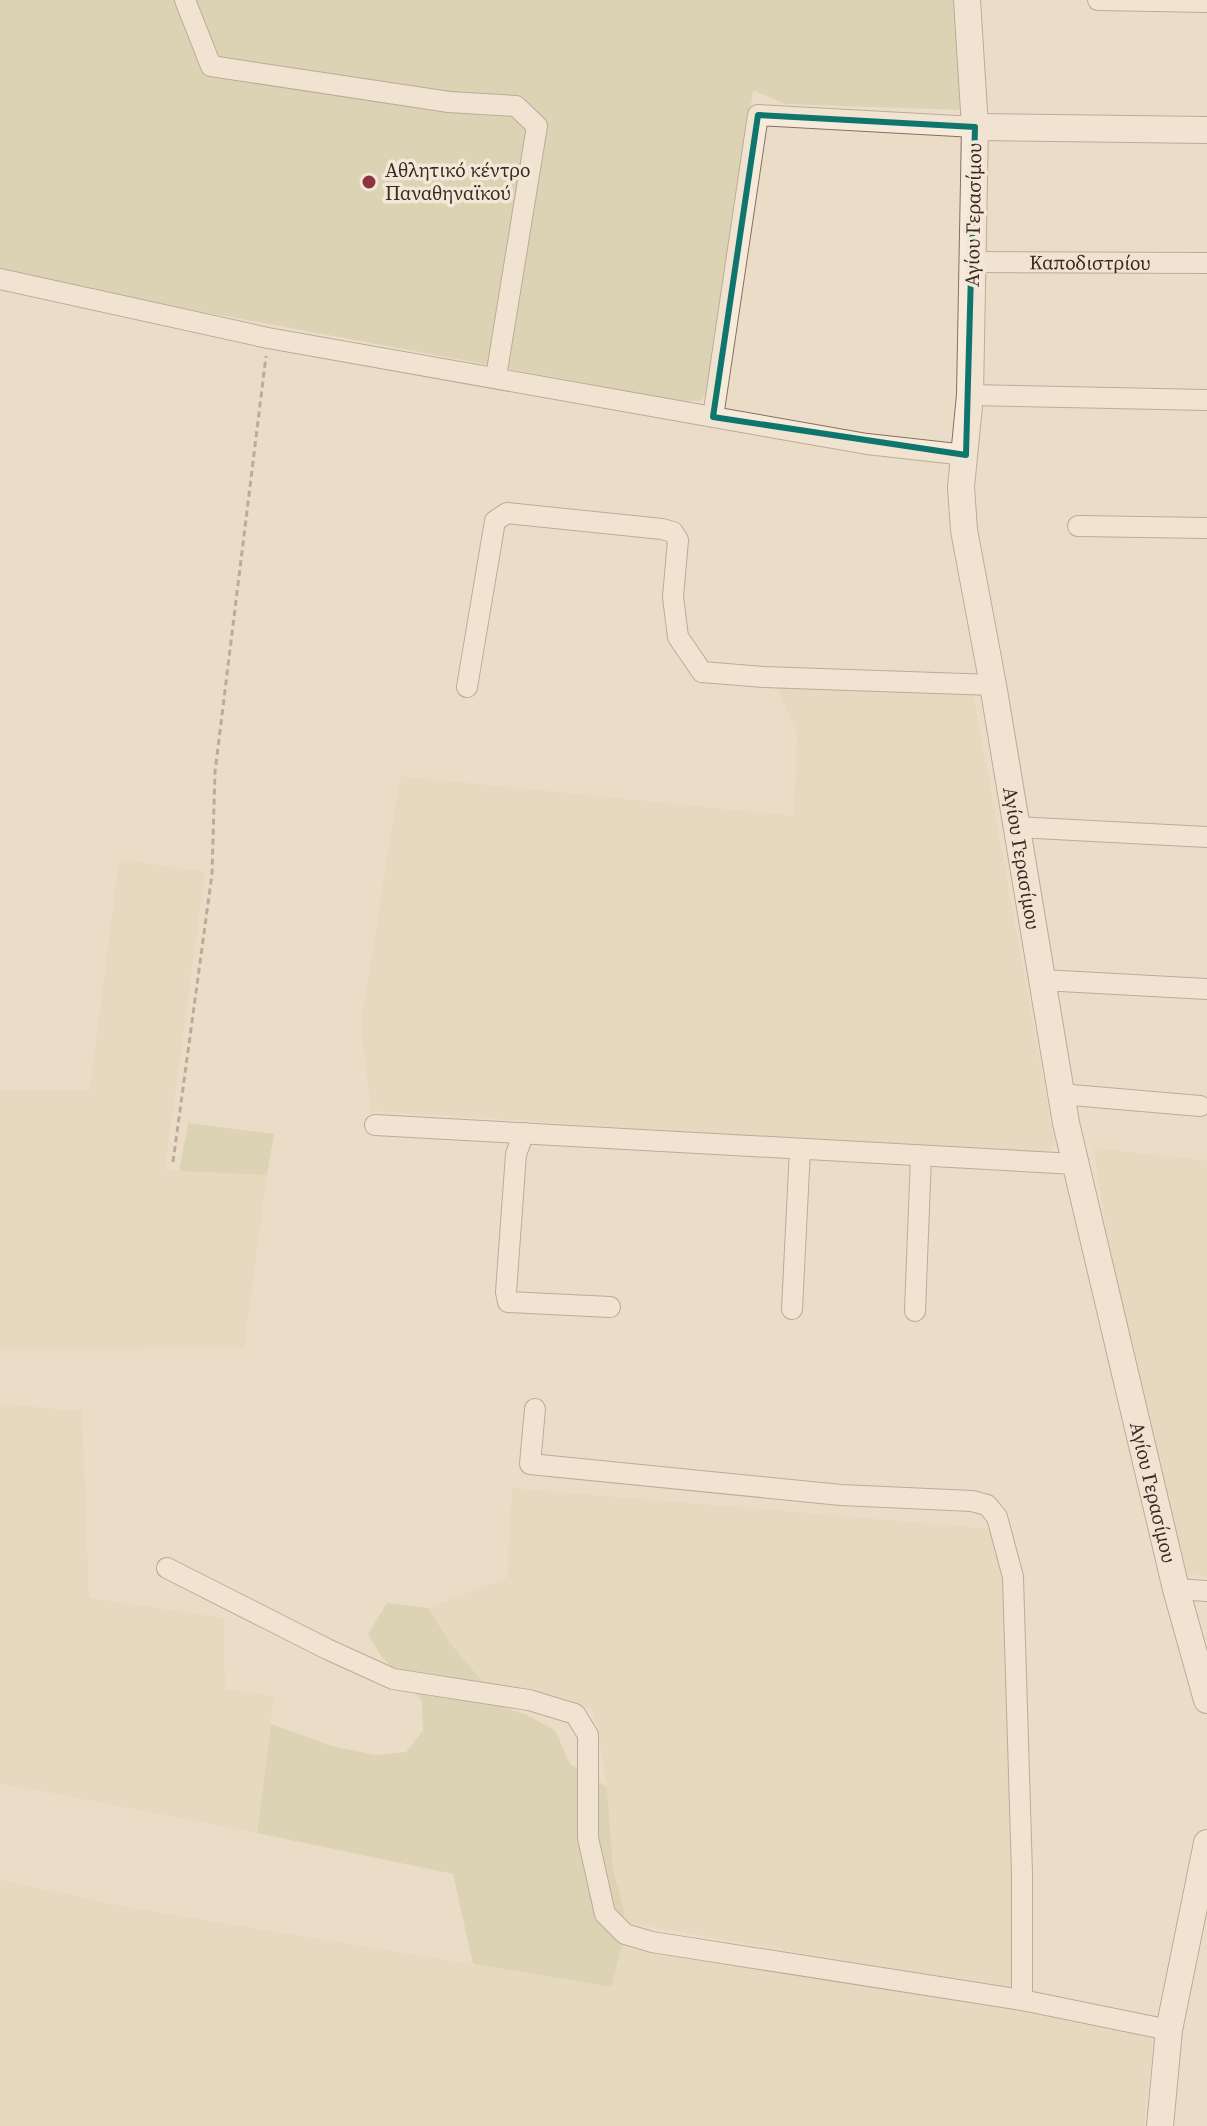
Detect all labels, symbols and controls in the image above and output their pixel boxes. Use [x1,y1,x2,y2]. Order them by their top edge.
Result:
street label: Αγίου Γερασίμου [958,143,988,287]
place label: Αθλητικό κέντρο Παναθηναϊκού [385,156,530,207]
marker: Αθλητικό κέντρο Παναθηναϊκού [360,173,378,191]
street label: Καποδιστρίου [1029,248,1151,277]
street label: Αγίου Γερασίμου [996,785,1047,931]
street label: Αγίου Γερασίμου [1123,1419,1183,1566]

